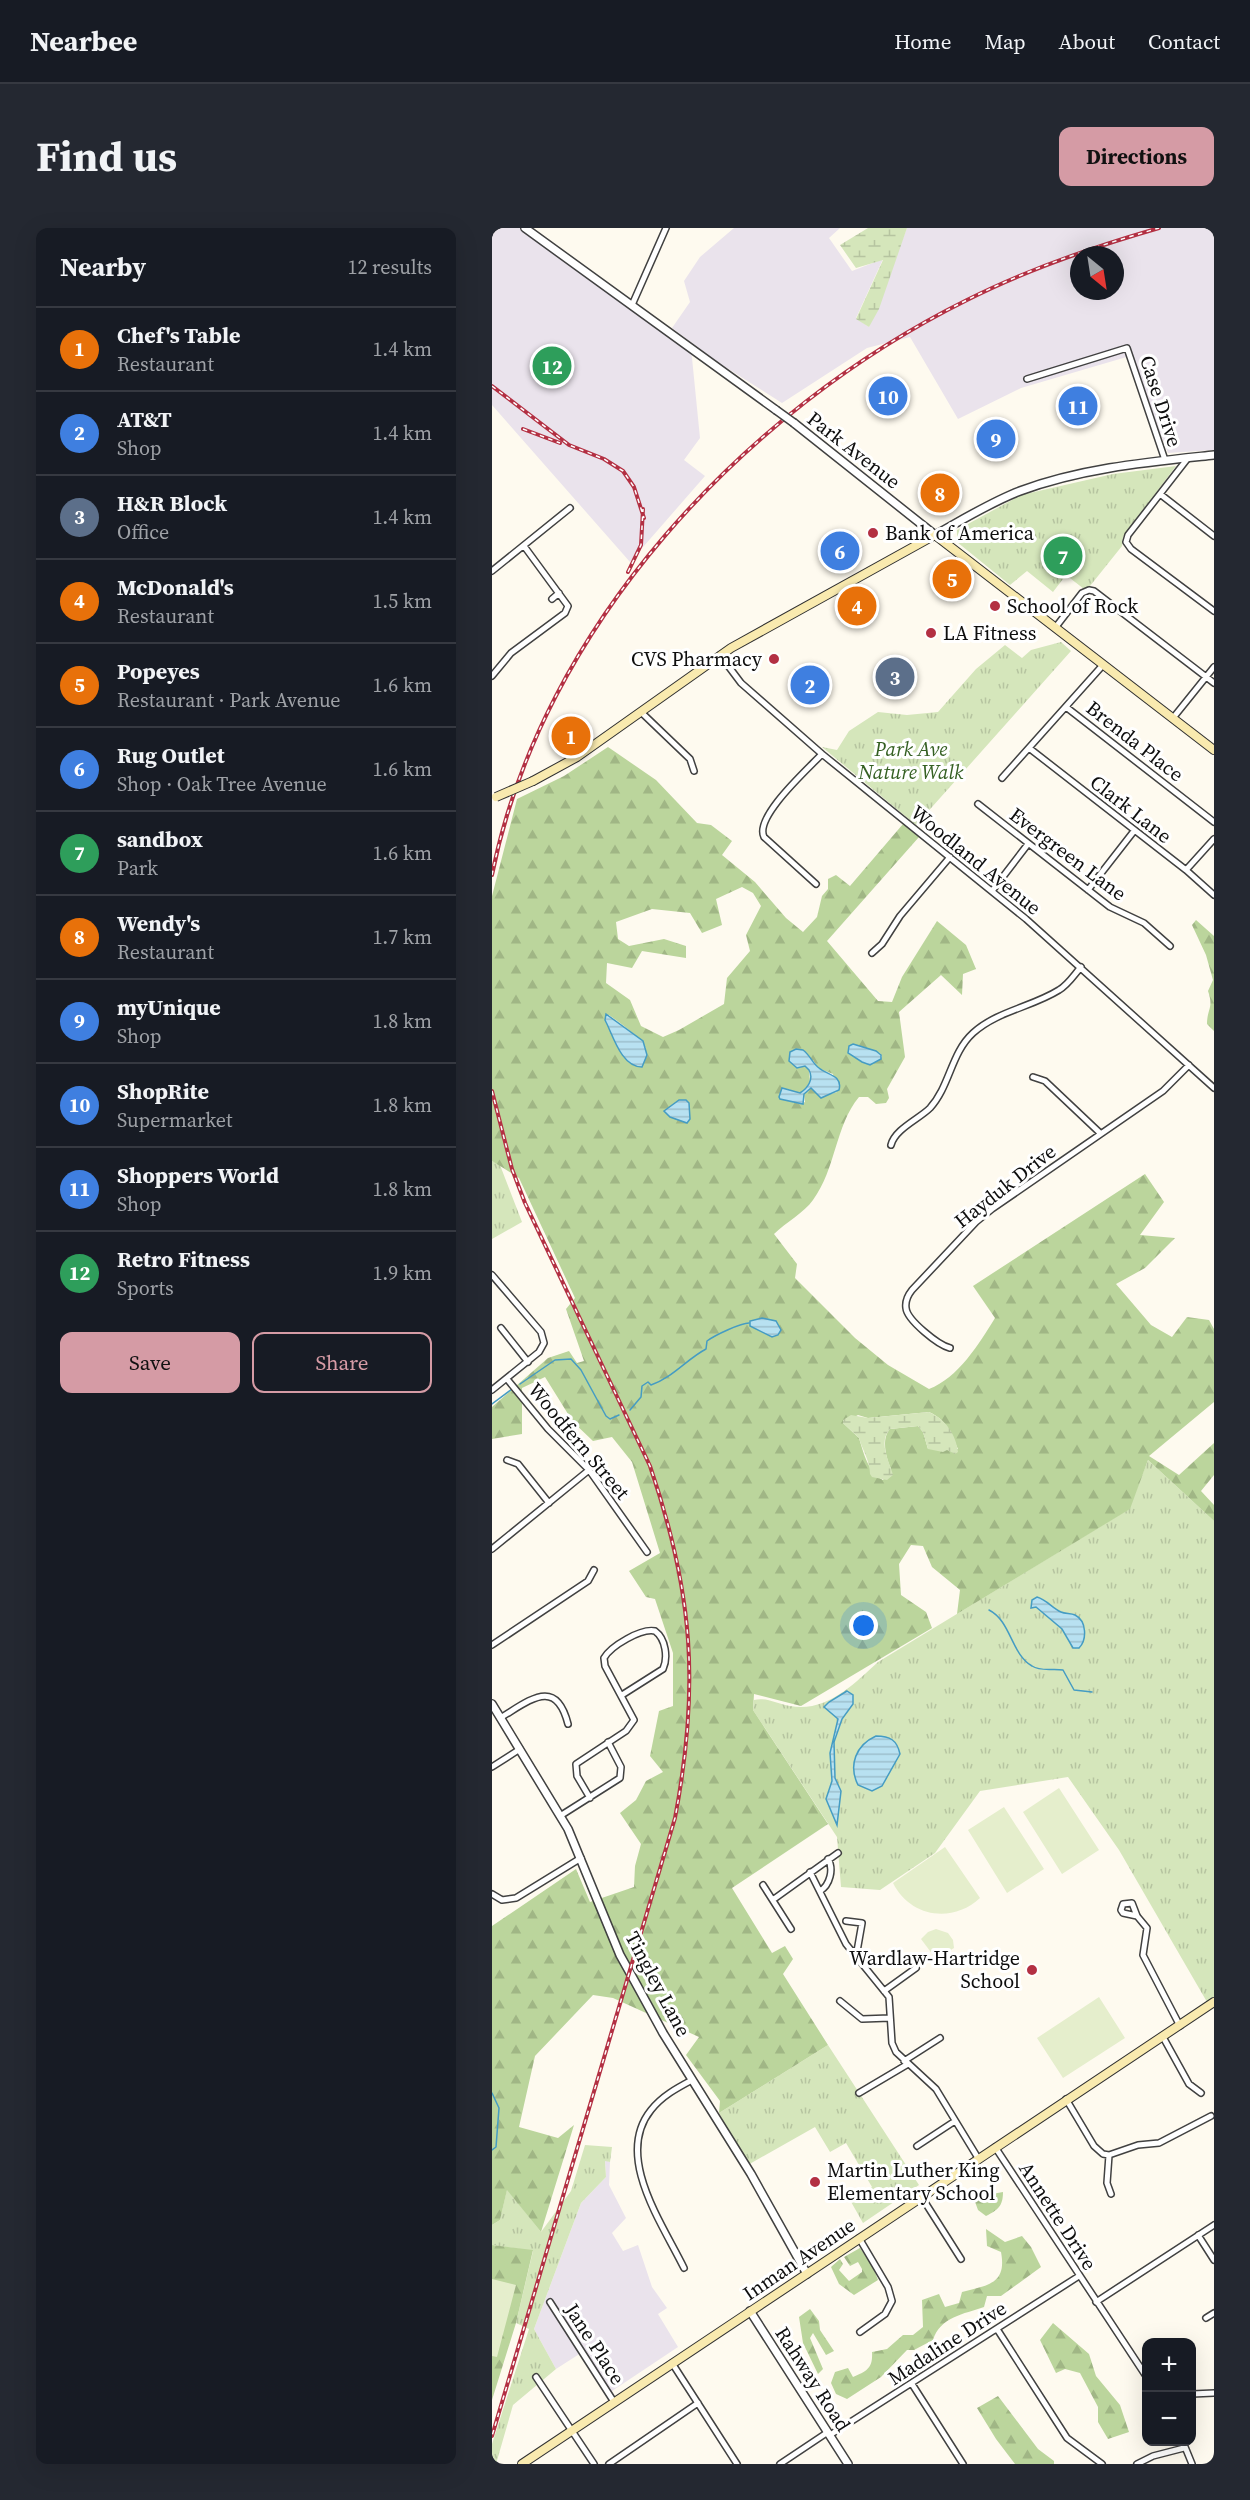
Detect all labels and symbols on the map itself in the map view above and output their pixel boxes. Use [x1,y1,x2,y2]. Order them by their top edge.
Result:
north arrow [1070,246,1124,300]
pin: 12 [532,344,572,388]
street label: Case Drive [1133,352,1189,450]
pin: 10 [868,374,908,418]
pin: 11 [1058,384,1098,429]
street label: Park Avenue [801,405,907,495]
pin: 9 [976,416,1016,462]
pin: 8 [920,470,960,516]
place label: Bank of America [885,519,1035,547]
marker: Bank of America [866,526,880,540]
pin: 6 [820,528,860,574]
pin: 7 [1044,534,1082,578]
pin: 5 [932,556,972,602]
pin: 4 [838,584,877,628]
place label: School of Rock [1007,592,1138,620]
marker: School of Rock [988,599,1002,613]
place label: LA Fitness [943,619,1036,647]
marker: LA Fitness [924,626,938,640]
place label: CVS Pharmacy [631,645,763,673]
marker: CVS Pharmacy [767,652,781,666]
pin: 3 [876,654,914,700]
pin: 2 [790,662,830,708]
street label: Brenda Place [1080,694,1190,788]
pin: 1 [552,714,590,758]
park label: Park Ave Nature Walk [858,735,964,786]
street label: Clark Lane [1084,768,1178,850]
street label: Woodland Avenue [905,799,1047,921]
street label: Evergreen Lane [1004,801,1132,907]
street label: Hayduk Drive [948,1137,1062,1235]
street label: Woodfern Street [522,1376,637,1506]
your location [849,1611,878,1640]
street label: Tingley Lane [619,1926,697,2042]
place label: Wardlaw-Hartridge School [849,1944,1020,1995]
marker: Wardlaw-Hartridge School [1025,1963,1039,1977]
place label: Martin Luther King Elementary School [827,2156,1000,2207]
street label: Annette Drive [1012,2156,1104,2276]
marker: Martin Luther King Elementary School [808,2175,822,2189]
street label: Inman Avenue [737,2211,861,2307]
street label: Madaline Drive [882,2294,1012,2392]
street label: Jane Place [558,2297,632,2390]
street label: Rahway Road [769,2321,858,2437]

